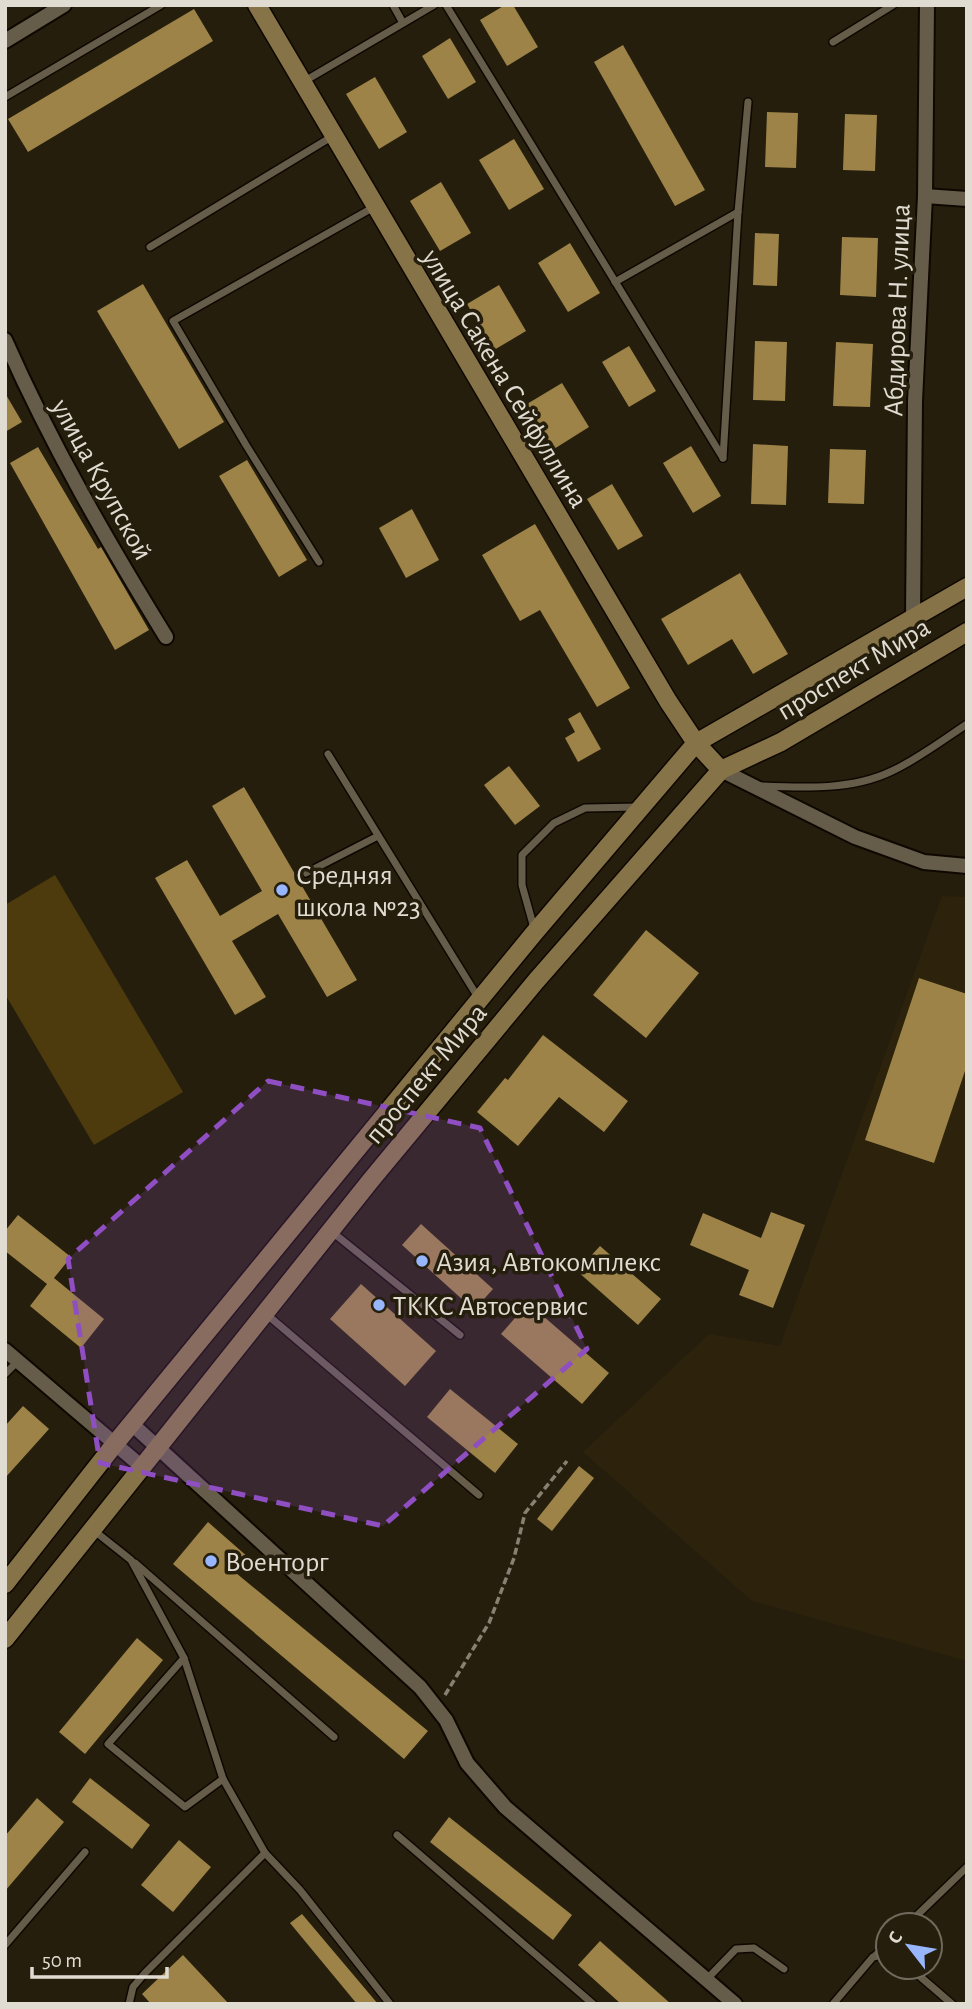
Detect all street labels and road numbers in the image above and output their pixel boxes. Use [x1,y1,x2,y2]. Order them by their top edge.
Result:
street label: Абдирова Н. улица [880,203,916,417]
street label: улица Сакена Сейфуллина [416,244,593,513]
street label: улица Крупской [45,394,157,565]
street label: проспект Мира [773,613,936,726]
street label: проспект Мира [360,999,493,1150]

